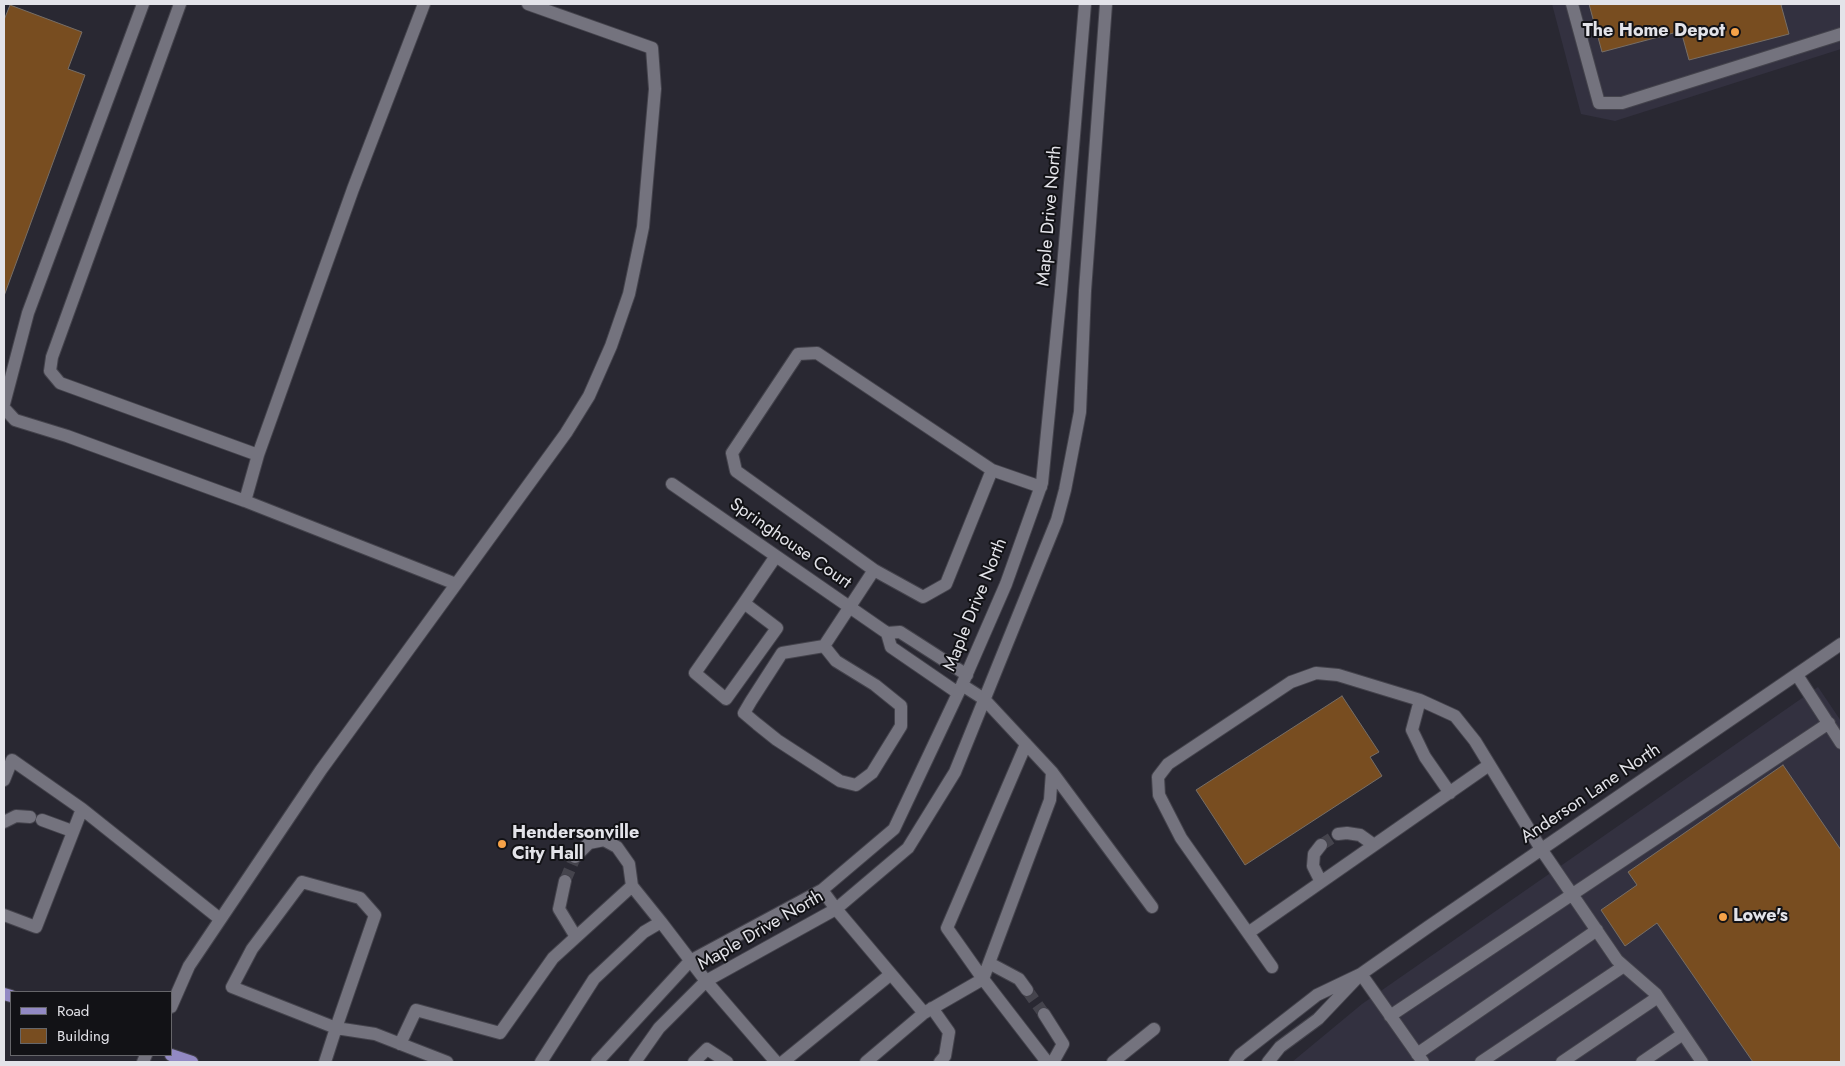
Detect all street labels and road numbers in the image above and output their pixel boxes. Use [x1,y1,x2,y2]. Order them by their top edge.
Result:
street label: Maple Drive North [1033,145,1067,287]
street label: Springhouse Court [725,494,855,594]
street label: Maple Drive North [939,535,1013,675]
street label: Anderson Lane North [1517,739,1665,849]
street label: Maple Drive North [694,886,828,976]

